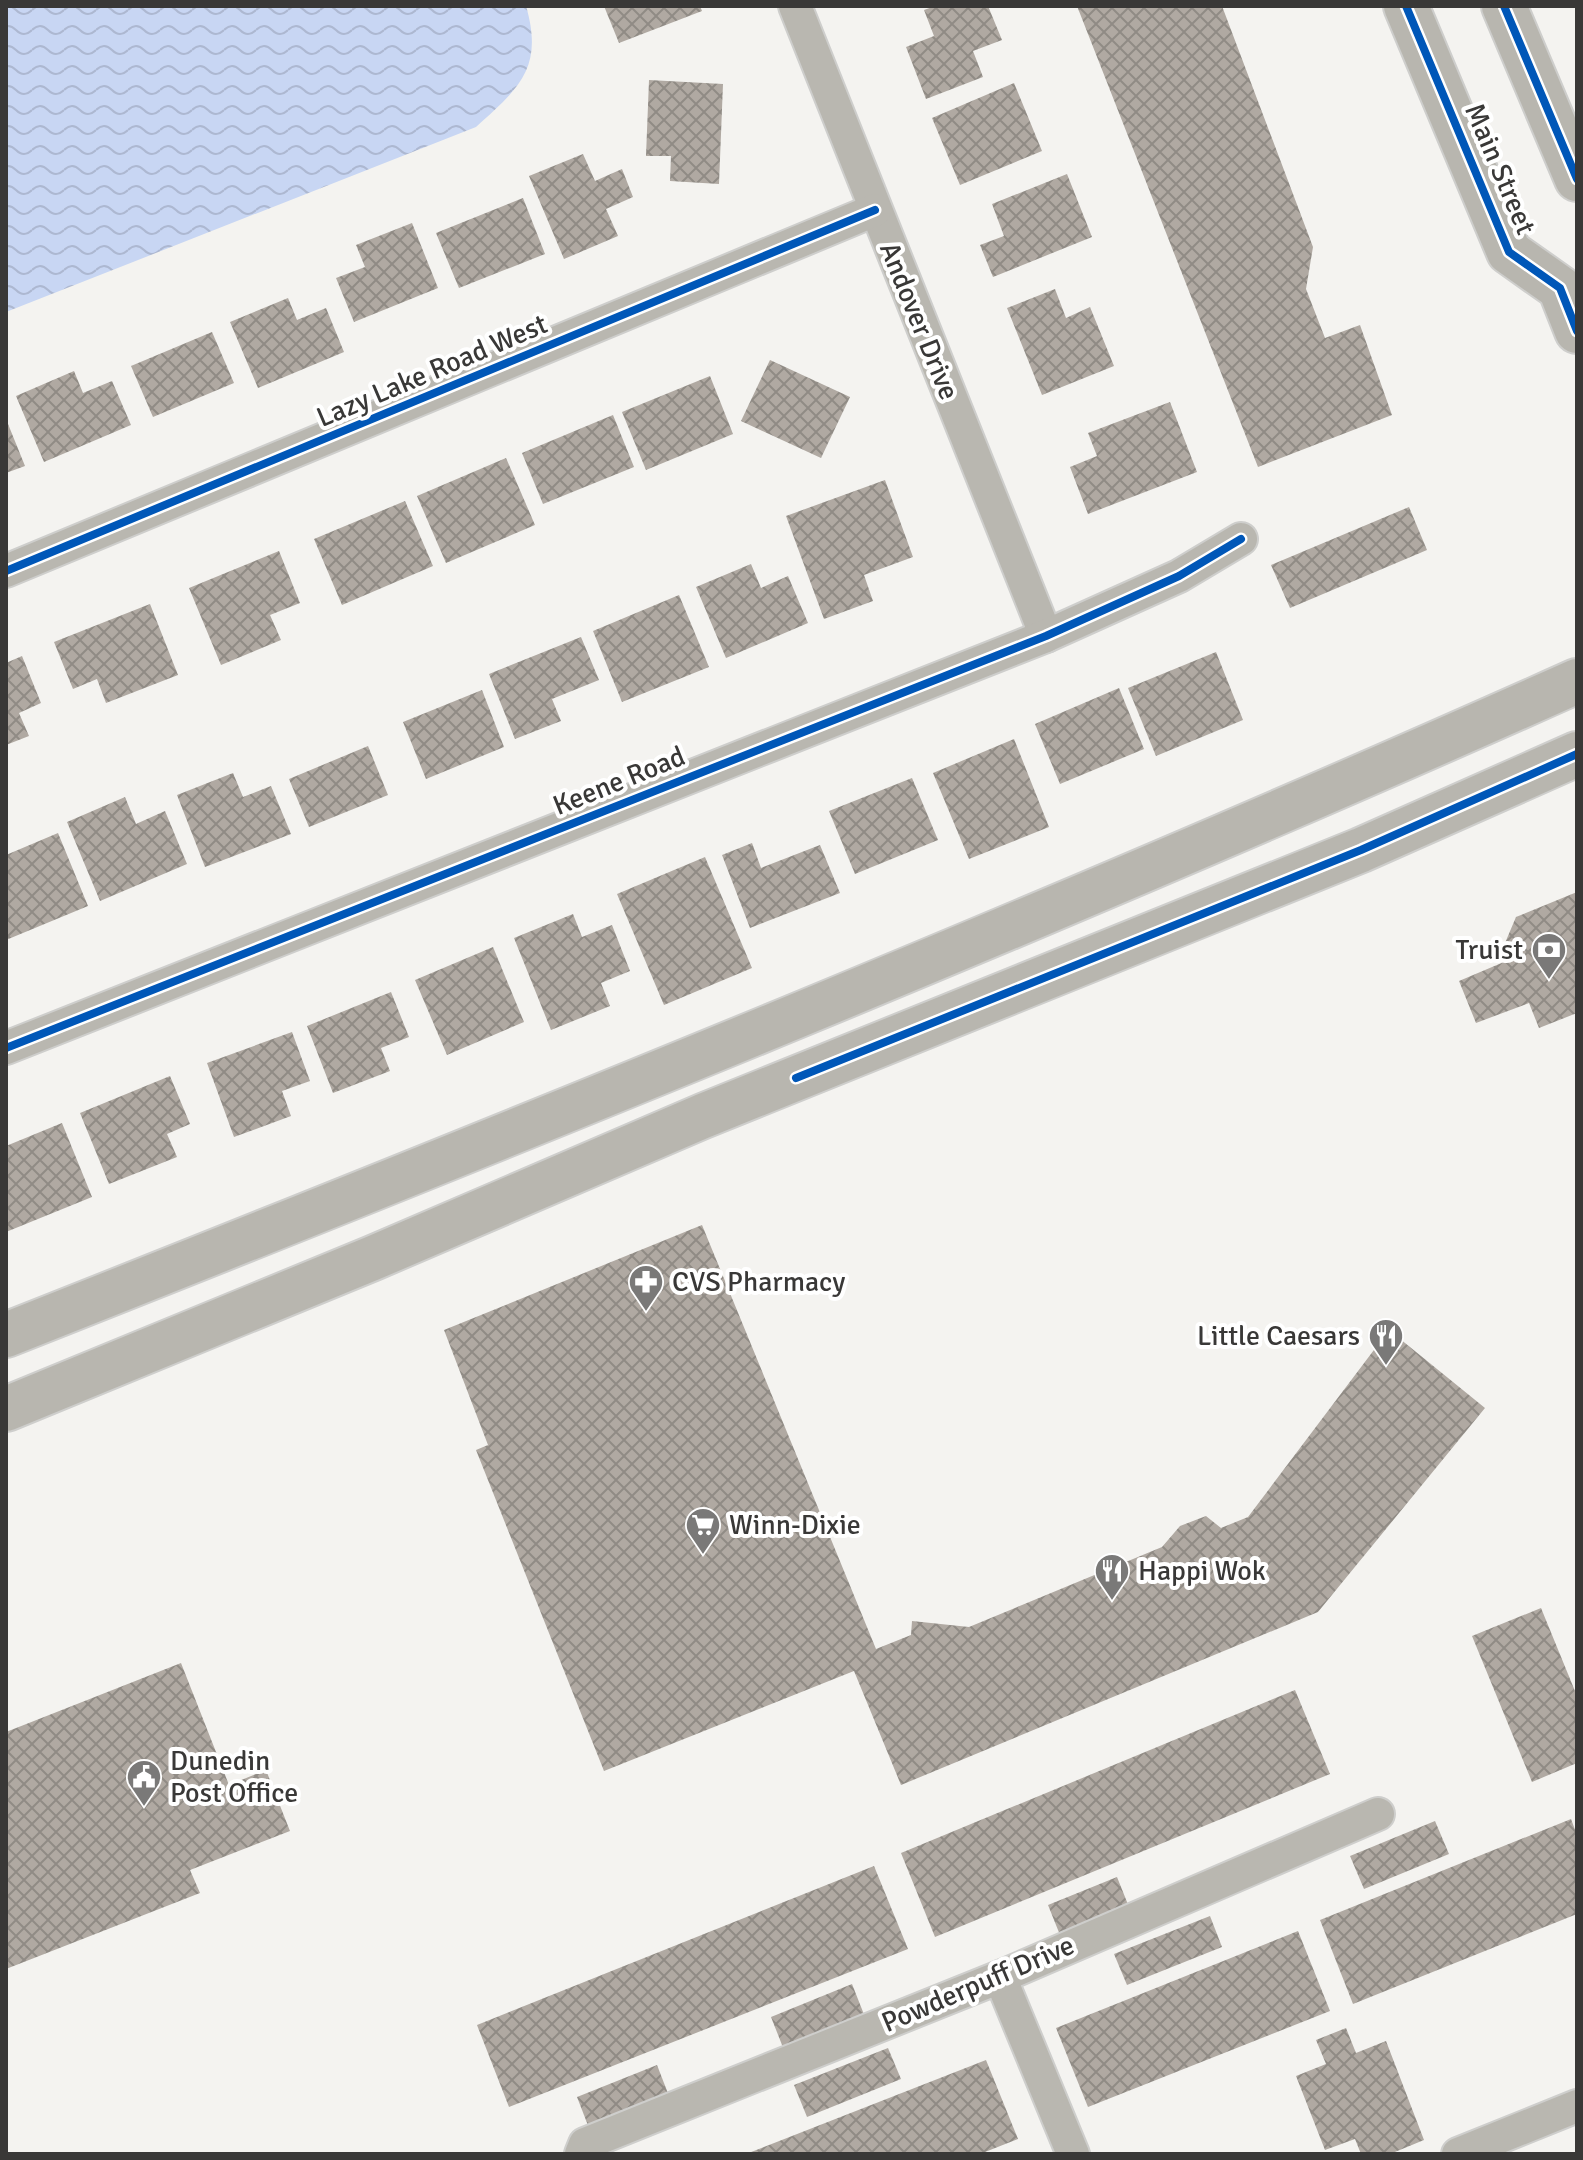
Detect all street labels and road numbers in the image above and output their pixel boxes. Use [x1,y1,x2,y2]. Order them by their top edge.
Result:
street label: Main Street [1457,98,1543,240]
street label: Andover Drive [872,237,966,405]
street label: Lazy Lake Road West [312,307,553,435]
street label: Keene Road [548,739,690,823]
street label: Powderpuff Drive [877,1928,1079,2040]

